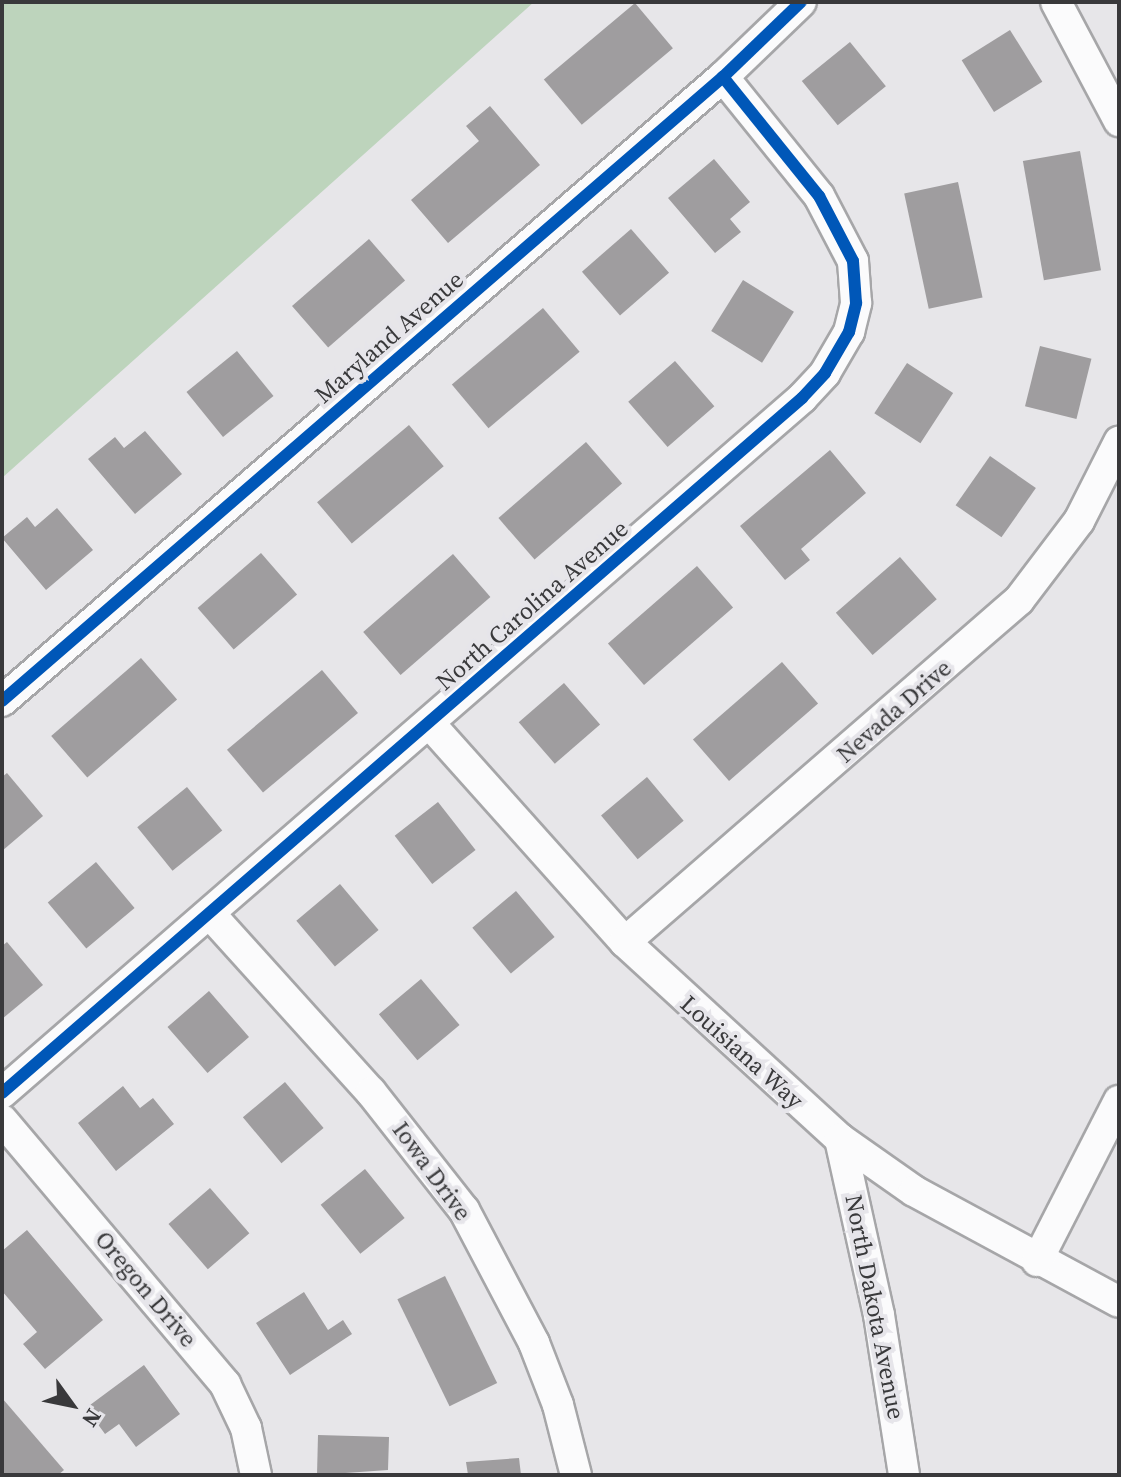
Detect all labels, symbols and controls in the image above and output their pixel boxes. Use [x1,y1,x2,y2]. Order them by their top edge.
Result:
street label: Maryland Avenue [309,265,469,409]
street label: North Carolina Avenue [430,514,634,696]
street label: Nevada Drive [831,653,957,769]
street label: Louisiana Way [674,989,810,1115]
street label: Iowa Drive [386,1116,478,1226]
street label: North Dakota Avenue [839,1192,911,1422]
street label: Oregon Drive [89,1225,203,1353]
north arrow [32,1365,112,1445]
text: N [75,1403,109,1433]

